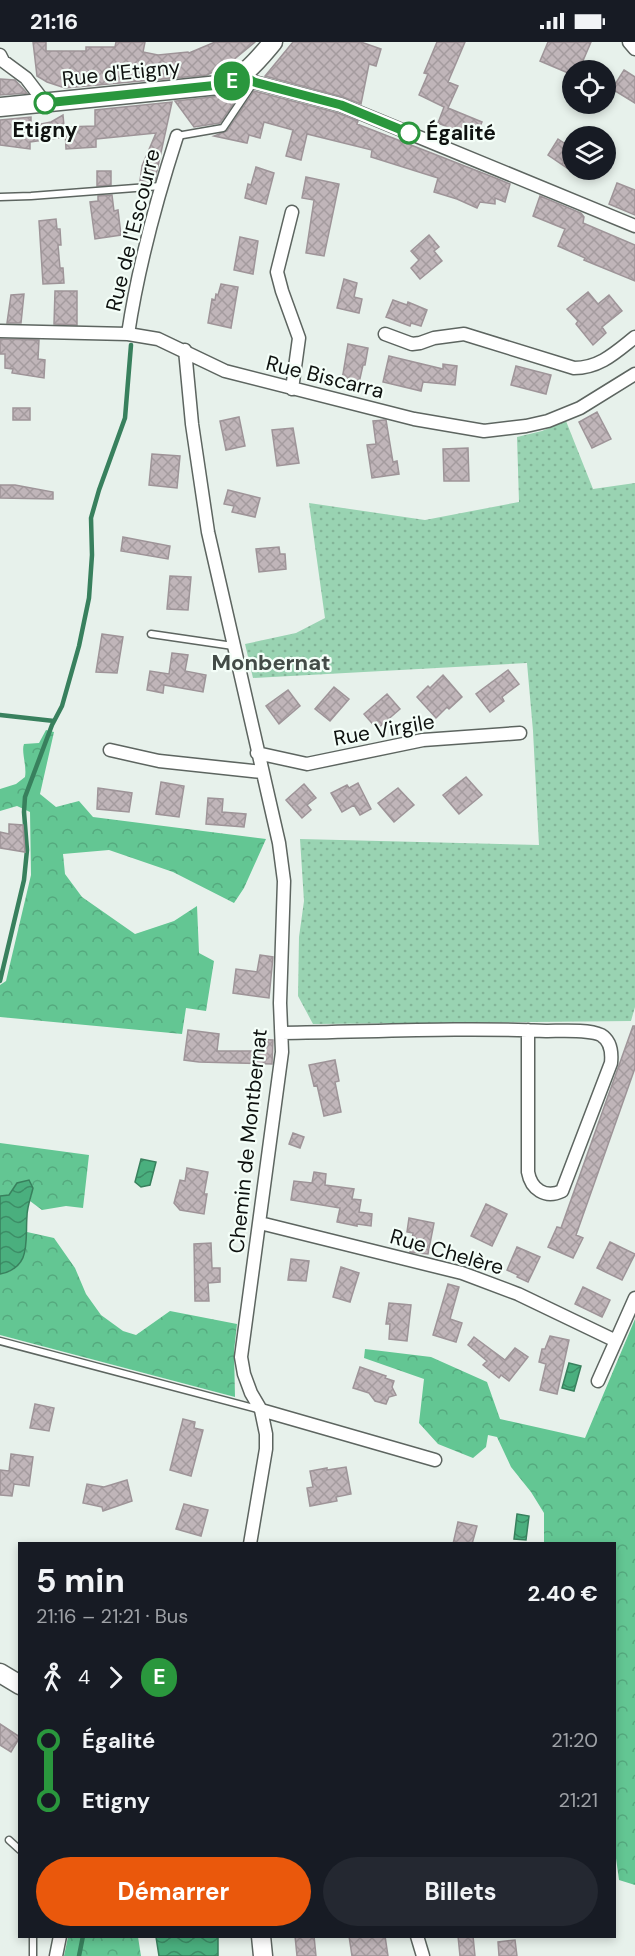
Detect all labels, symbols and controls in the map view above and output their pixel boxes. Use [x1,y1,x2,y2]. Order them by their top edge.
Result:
text: 21:16 [30,7,78,36]
street label: Rue d'Etigny [60,53,182,93]
map controls [562,60,616,180]
button: locate [562,60,616,114]
line badge: E [212,62,252,100]
text: E [226,67,238,95]
marker: Etigny [34,92,56,114]
place label: Etigny [13,116,78,144]
place label: Égalité [426,119,496,147]
marker: Égalité [398,122,420,144]
button: layers [562,126,616,180]
street label: Rue de l'Escourre [99,146,167,314]
street label: Rue Biscarra [263,349,387,405]
district label: Monbernat [211,648,331,677]
street label: Rue Virgile [331,707,437,753]
street label: Chemin de Montbernat [222,1027,274,1255]
street label: Rue Chelère [387,1222,507,1282]
text: 5 min [36,1559,125,1602]
text: 2.40 € [527,1579,598,1608]
text: 21:16 – 21:21 · Bus [36,1603,188,1629]
icon: walk [36,1661,69,1694]
icon: forward [99,1661,132,1694]
text: E [153,1663,165,1691]
text: 4 [78,1664,90,1690]
text: Égalité [82,1726,155,1755]
text: 21:20 [551,1727,598,1753]
text: Etigny [82,1786,150,1815]
text: 21:21 [558,1787,598,1813]
button: Démarrer [36,1857,311,1926]
button: Billets [323,1857,598,1926]

